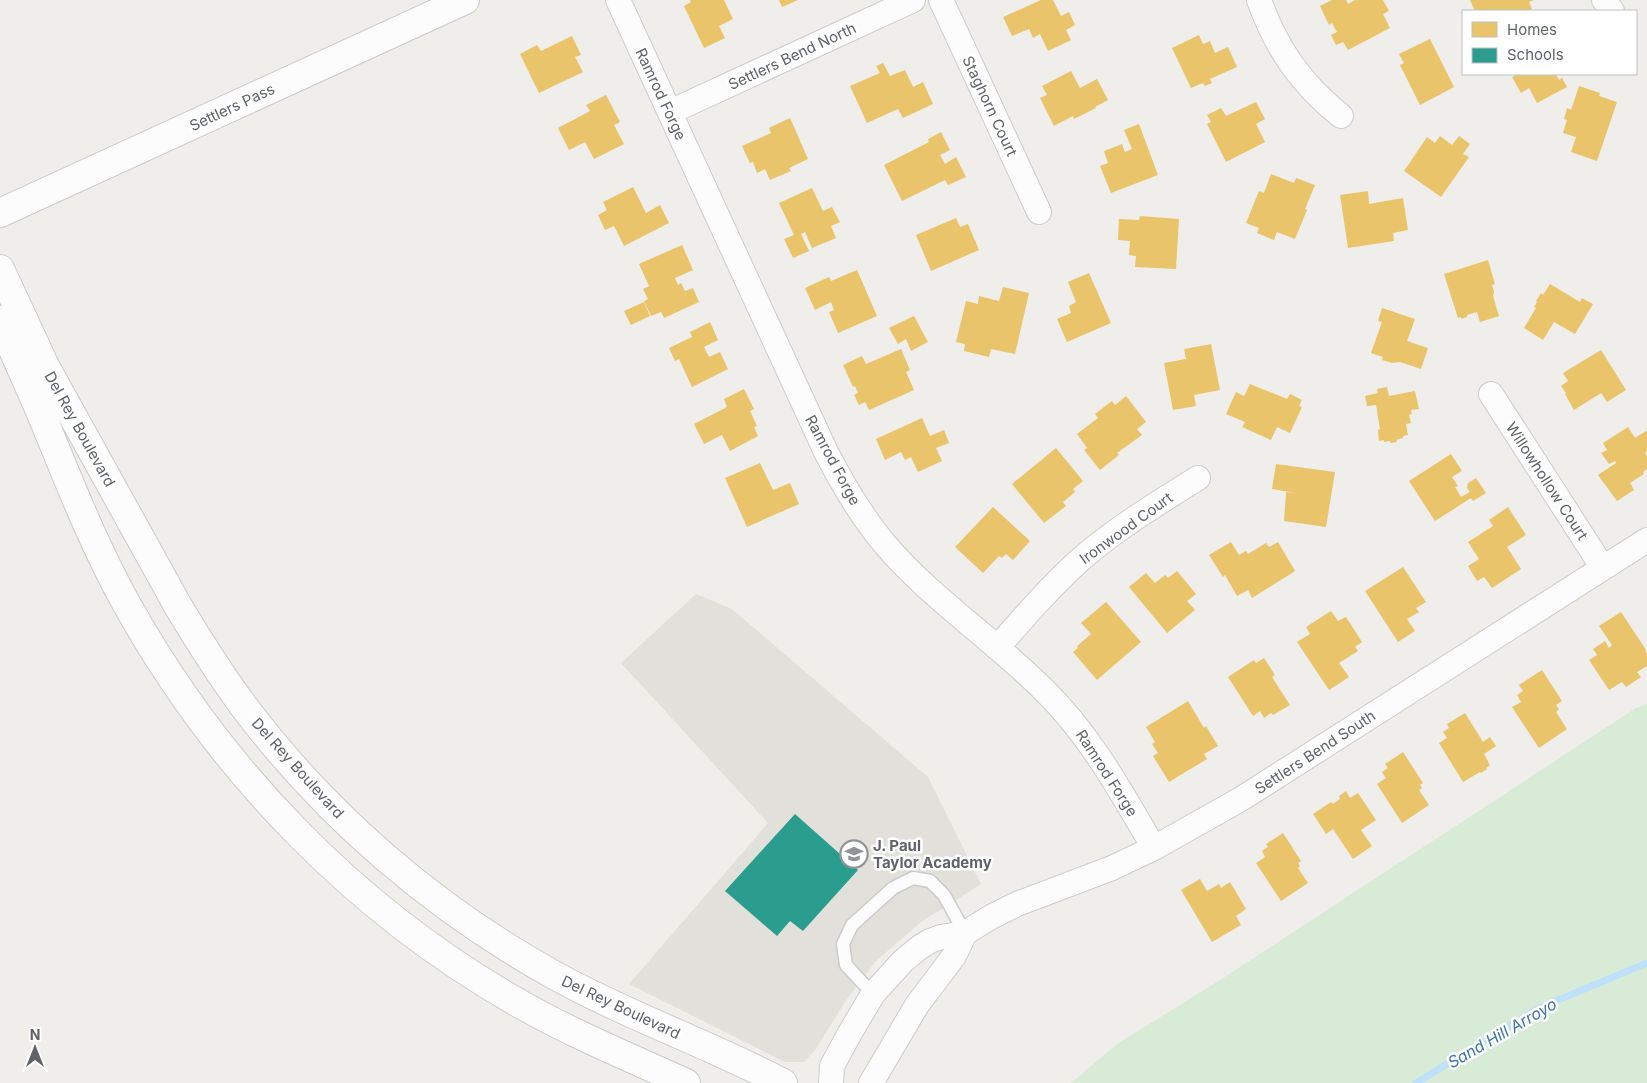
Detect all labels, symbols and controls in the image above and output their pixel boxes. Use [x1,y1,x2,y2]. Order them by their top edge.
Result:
legend [1462,10,1637,75]
street label: Settlers Bend North [725,18,859,94]
text: Homes [1507,20,1557,39]
street label: Ramrod Forge [631,45,691,143]
text: Schools [1507,45,1564,64]
street label: Staghorn Court [958,53,1022,159]
street label: Settlers Pass [186,79,278,135]
street label: Del Rey Boulevard [40,368,120,490]
street label: Ramrod Forge [801,412,865,508]
street label: Willowhollow Court [1502,419,1592,544]
street label: Ironwood Court [1076,488,1176,568]
street label: Settlers Bend South [1251,706,1379,798]
street label: Del Rey Boulevard [248,714,348,822]
street label: Ramrod Forge [1072,726,1142,820]
place label: J. Paul Taylor Academy [873,836,992,872]
school or university icon: J. Paul Taylor Academy [839,839,869,869]
street label: Del Rey Boulevard [558,971,684,1043]
water label: Sand Hill Arroyo [1444,994,1560,1072]
north arrow [10,1023,60,1073]
text: N [30,1026,40,1043]

